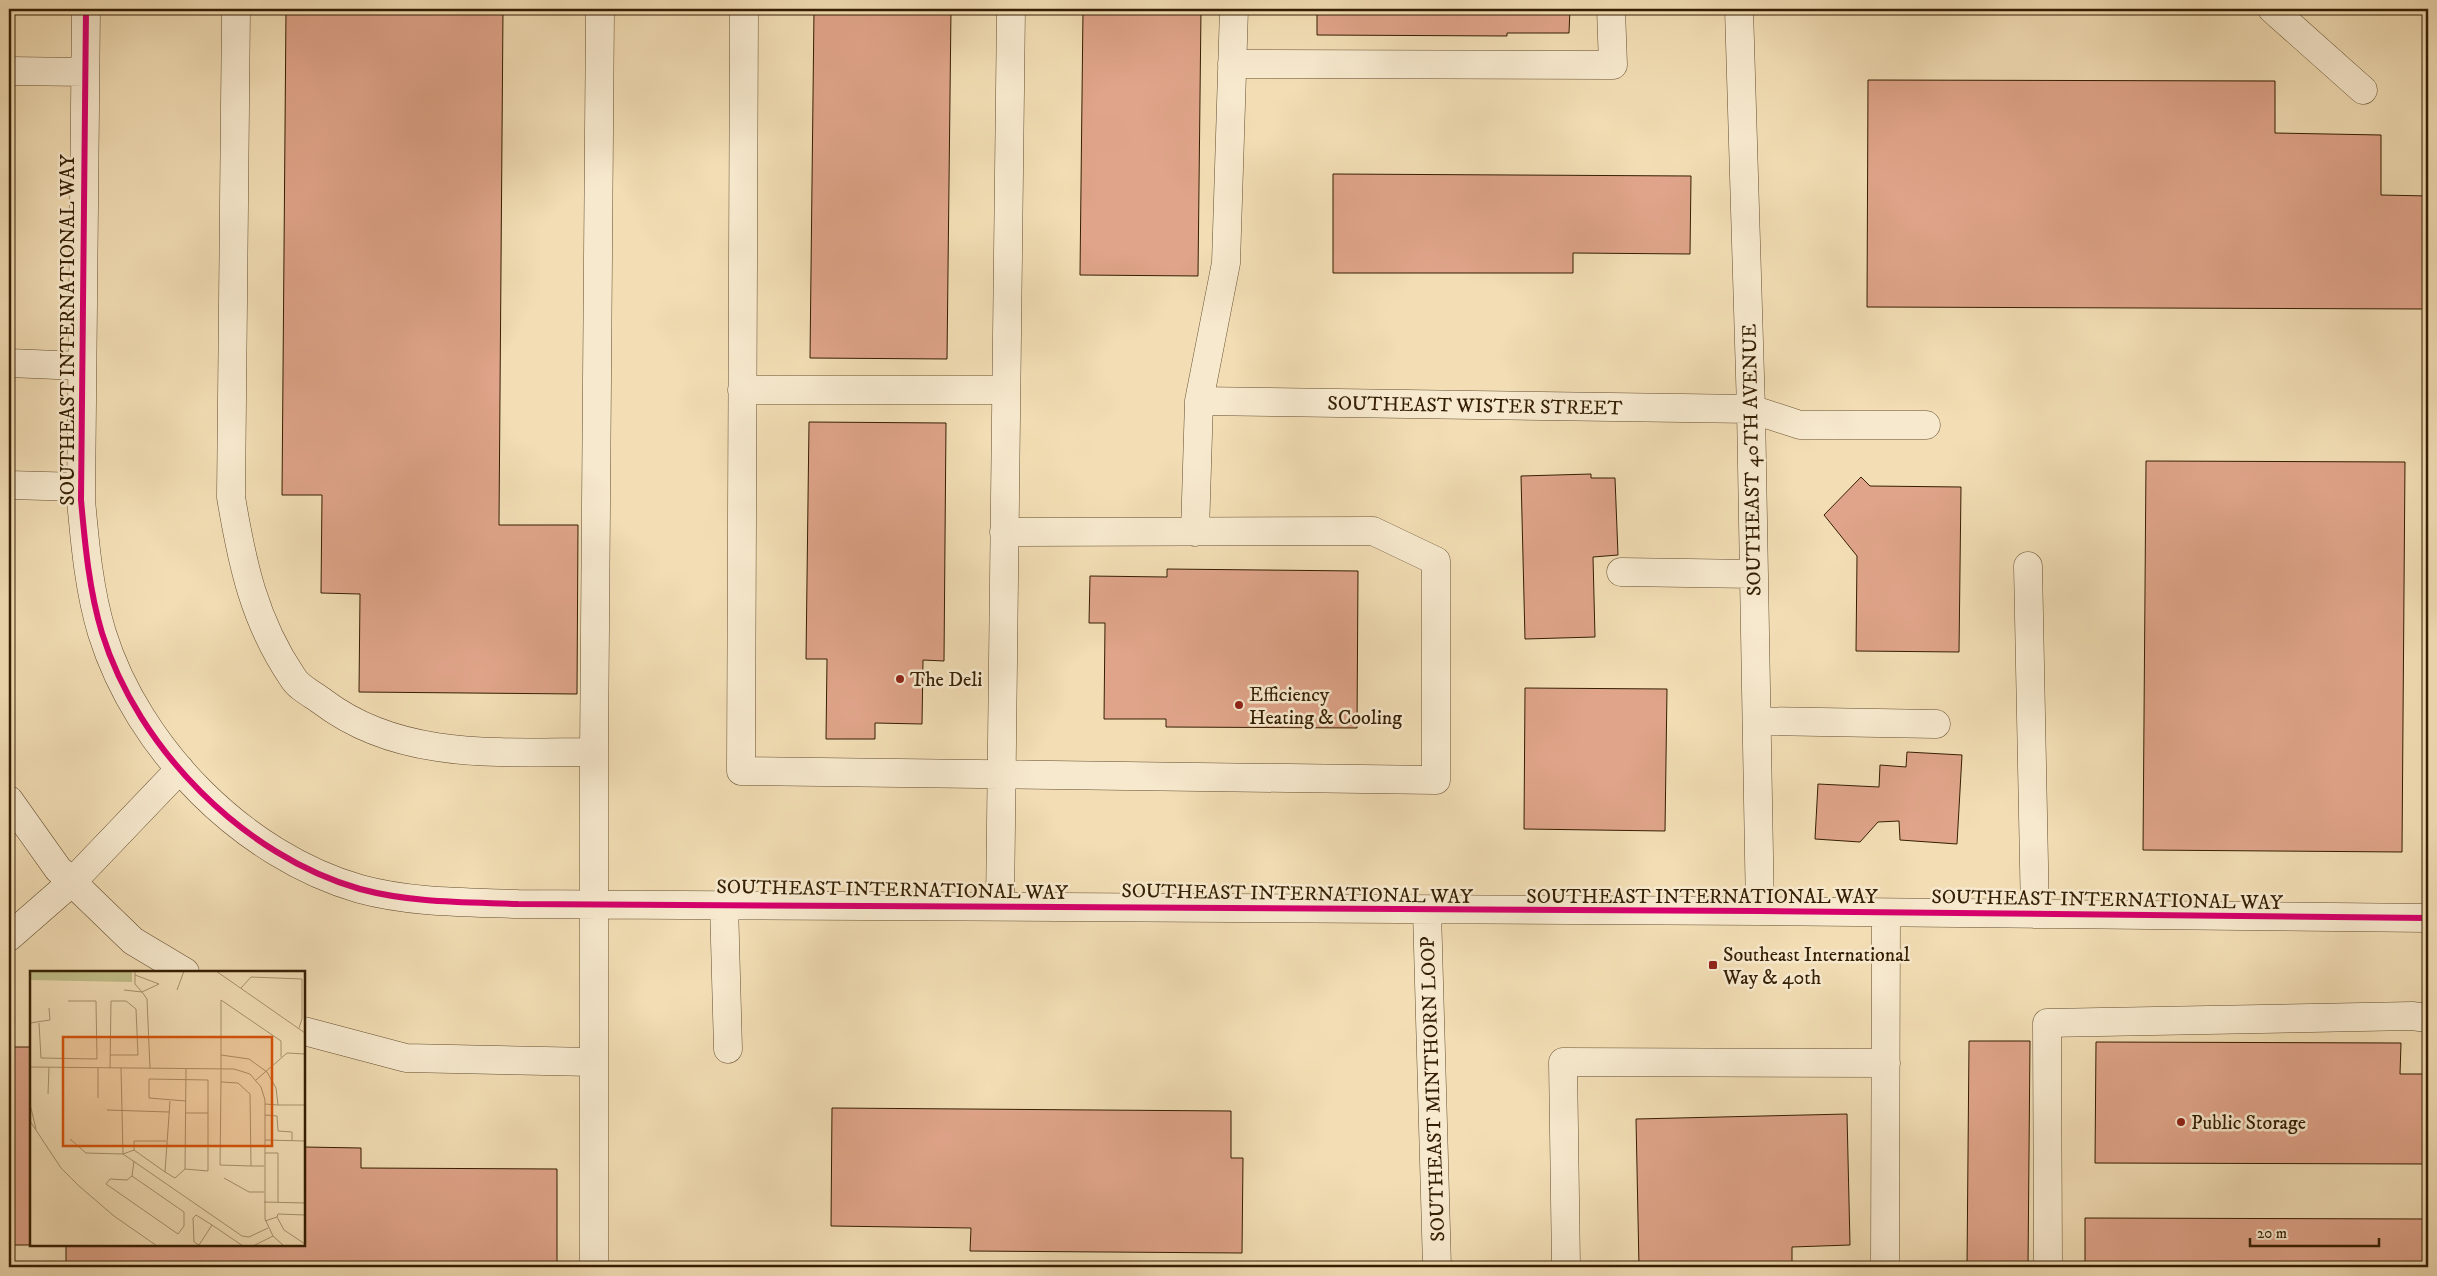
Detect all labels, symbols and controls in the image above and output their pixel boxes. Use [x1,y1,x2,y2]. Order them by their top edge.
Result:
street label: SOUTHEAST INTERNATIONAL WAY [56,154,81,506]
street label: SOUTHEAST 40TH AVENUE [1738,324,1767,596]
street label: SOUTHEAST WISTER STREET [1327,391,1623,422]
place label: The Deli [910,668,983,693]
marker: The Deli [894,673,906,685]
place label: Efficiency Heating & Cooling [1249,683,1402,731]
marker: Efficiency Heating & Cooling [1233,699,1245,711]
street label: SOUTHEAST INTERNATIONAL WAY [716,875,1068,906]
street label: SOUTHEAST INTERNATIONAL WAY [1121,879,1473,910]
street label: SOUTHEAST INTERNATIONAL WAY [1526,885,1878,910]
street label: SOUTHEAST INTERNATIONAL WAY [1931,885,2283,916]
street label: SOUTHEAST MINTHORN LOOP [1416,935,1451,1242]
place label: Southeast International Way & 40th [1722,943,1910,991]
marker: Southeast International Way & 40th [1707,959,1719,971]
inset map [30,971,305,1246]
place label: Public Storage [2191,1111,2306,1136]
marker: Public Storage [2175,1116,2187,1128]
scale bar [2250,1216,2378,1248]
text: 20 m [2257,1224,2287,1243]

